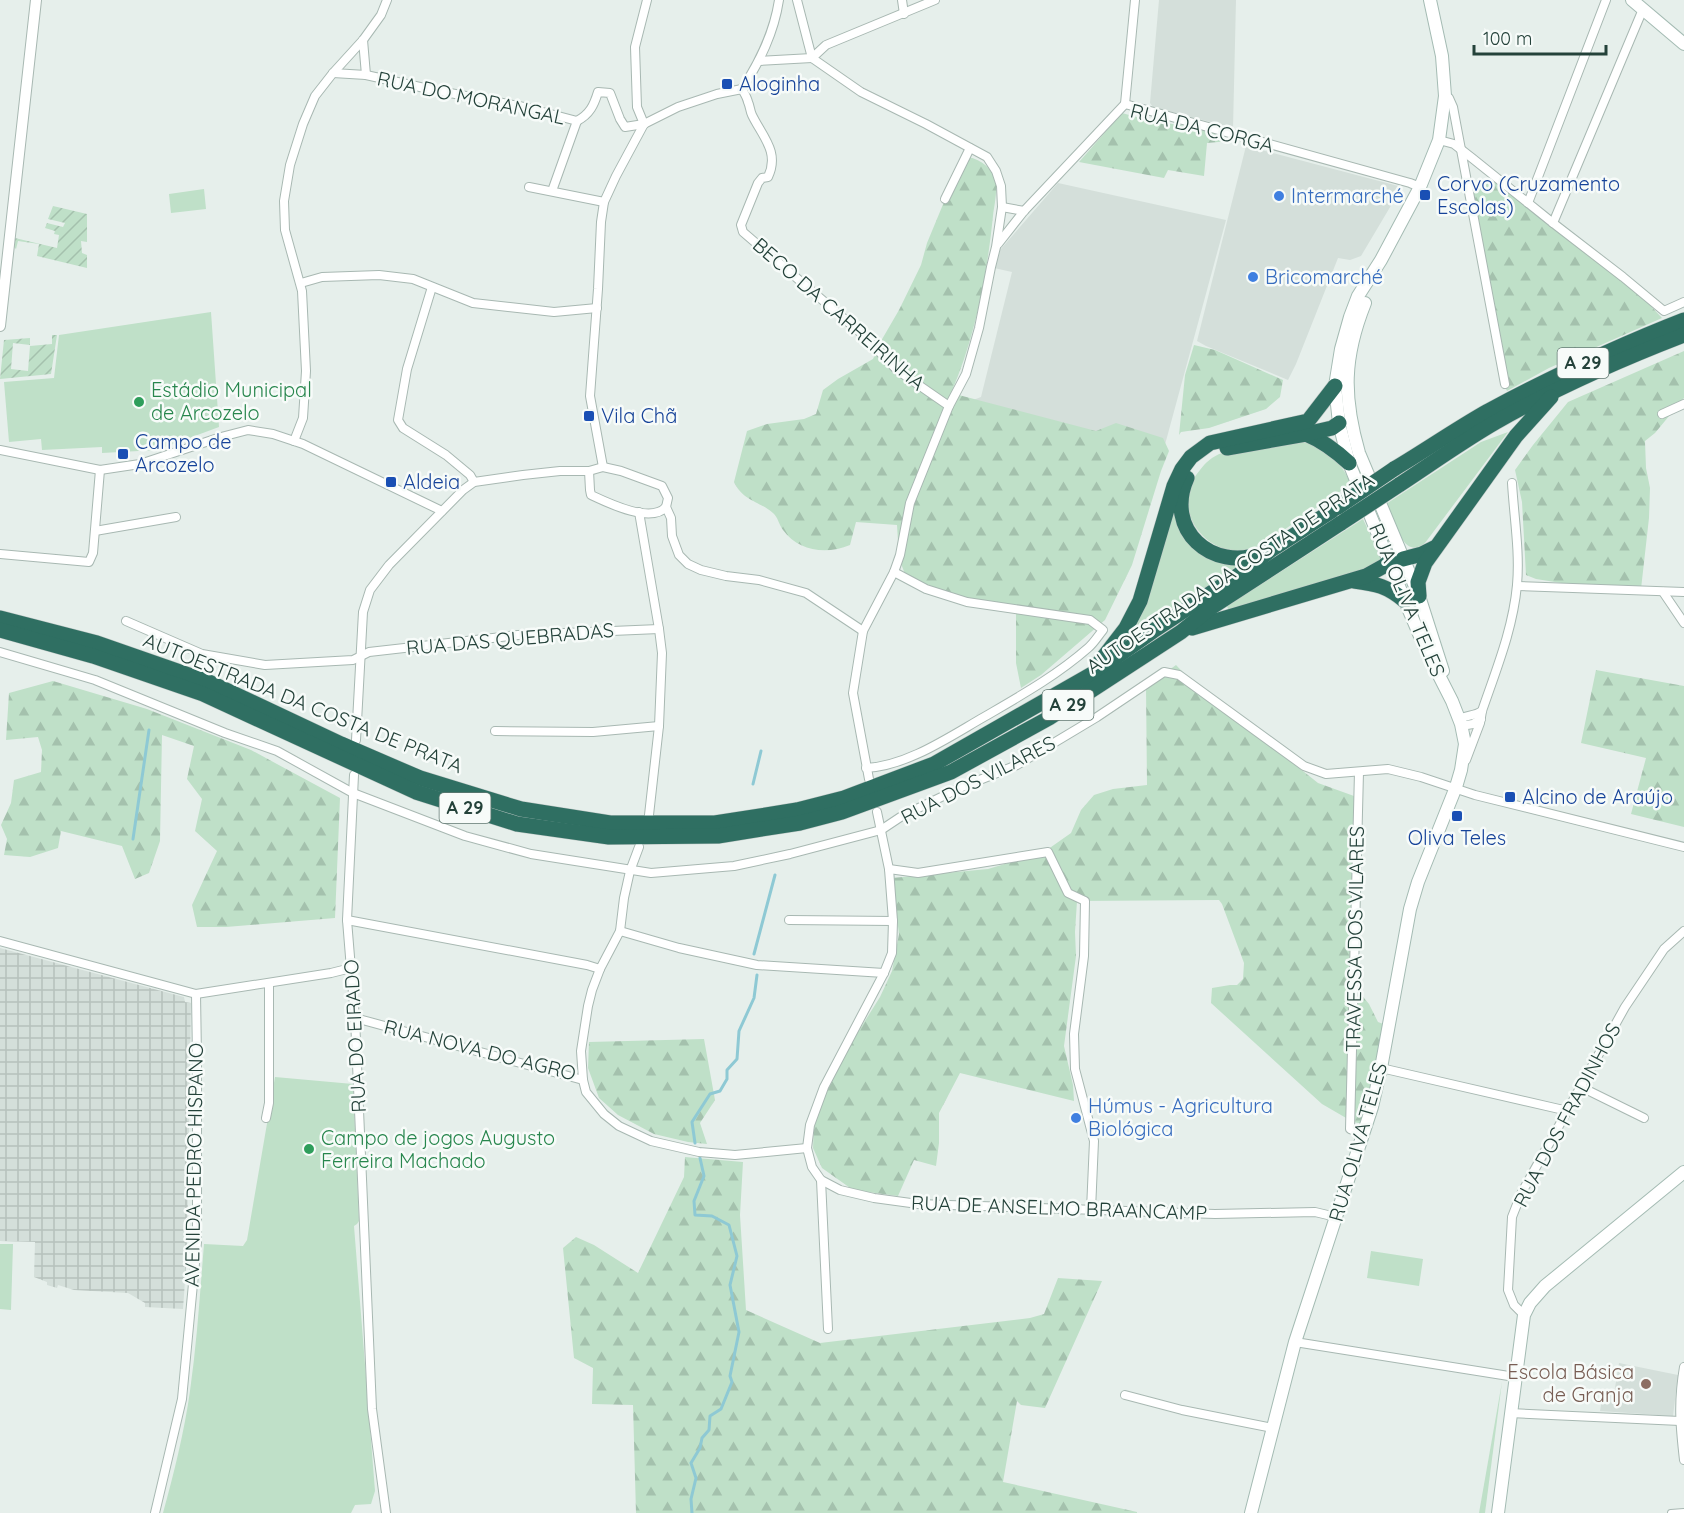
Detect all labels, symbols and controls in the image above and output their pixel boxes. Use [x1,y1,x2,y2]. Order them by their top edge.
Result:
scale bar [1474,18,1606,56]
text: 100 m [1483,27,1532,50]
street label: RUA DO MORANGAL [375,65,568,130]
place label: Aloginha [739,71,820,96]
marker: Aloginha [720,77,734,91]
street label: RUA DA CORGA [1128,98,1276,157]
place label: Corvo (Cruzamento Escolas) [1437,171,1620,219]
place label: Intermarché [1291,183,1404,208]
marker: Corvo (Cruzamento Escolas) [1418,188,1432,202]
marker: Intermarché [1272,189,1286,203]
street label: BECO DA CARREIRINHA [748,232,931,395]
place label: Bricomarché [1265,264,1383,289]
marker: Bricomarché [1246,270,1260,284]
road number: A 29 [1558,348,1608,378]
place label: Estádio Municipal de Arcozelo [151,377,312,425]
marker: Estádio Municipal de Arcozelo [132,395,146,409]
place label: Vila Chã [601,403,677,428]
marker: Vila Chã [582,409,596,423]
place label: Campo de Arcozelo [135,429,232,477]
marker: Campo de Arcozelo [116,447,130,461]
street label: AUTOESTRADA DA COSTA DE PRATA [1081,467,1379,679]
place label: Aldeia [403,469,460,494]
marker: Aldeia [384,475,398,489]
street label: RUA OLIVA TELES [1364,519,1451,680]
street label: RUA DAS QUEBRADAS [405,617,615,660]
street label: AUTOESTRADA DA COSTA DE PRATA [140,627,466,778]
road number: A 29 [1042,690,1094,720]
street label: RUA DOS VILARES [896,730,1059,829]
place label: Alcino de Araújo [1522,784,1673,809]
marker: Alcino de Araújo [1503,790,1517,804]
road number: A 29 [440,793,490,823]
marker: Oliva Teles [1450,809,1464,823]
place label: Oliva Teles [1408,825,1506,850]
street label: TRAVESSA DOS VILARES [1340,826,1369,1052]
street label: RUA DO EIRADO [338,959,371,1113]
street label: RUA NOVA DO AGRO [382,1014,579,1085]
street label: RUA DOS FRADINHOS [1507,1019,1626,1211]
street label: AVENIDA PEDRO HISPANO [179,1043,208,1287]
street label: RUA OLIVA TELES [1323,1059,1392,1224]
place label: Húmus - Agricultura Biológica [1088,1093,1273,1141]
marker: Húmus - Agricultura Biológica [1069,1111,1083,1125]
place label: Campo de jogos Augusto Ferreira Machado [321,1125,555,1173]
marker: Campo de jogos Augusto Ferreira Machado [302,1142,316,1156]
street label: RUA DE ANSELMO BRAANCAMP [910,1190,1208,1225]
place label: Escola Básica de Granja [1507,1359,1634,1407]
marker: Escola Básica de Granja [1639,1377,1653,1391]

